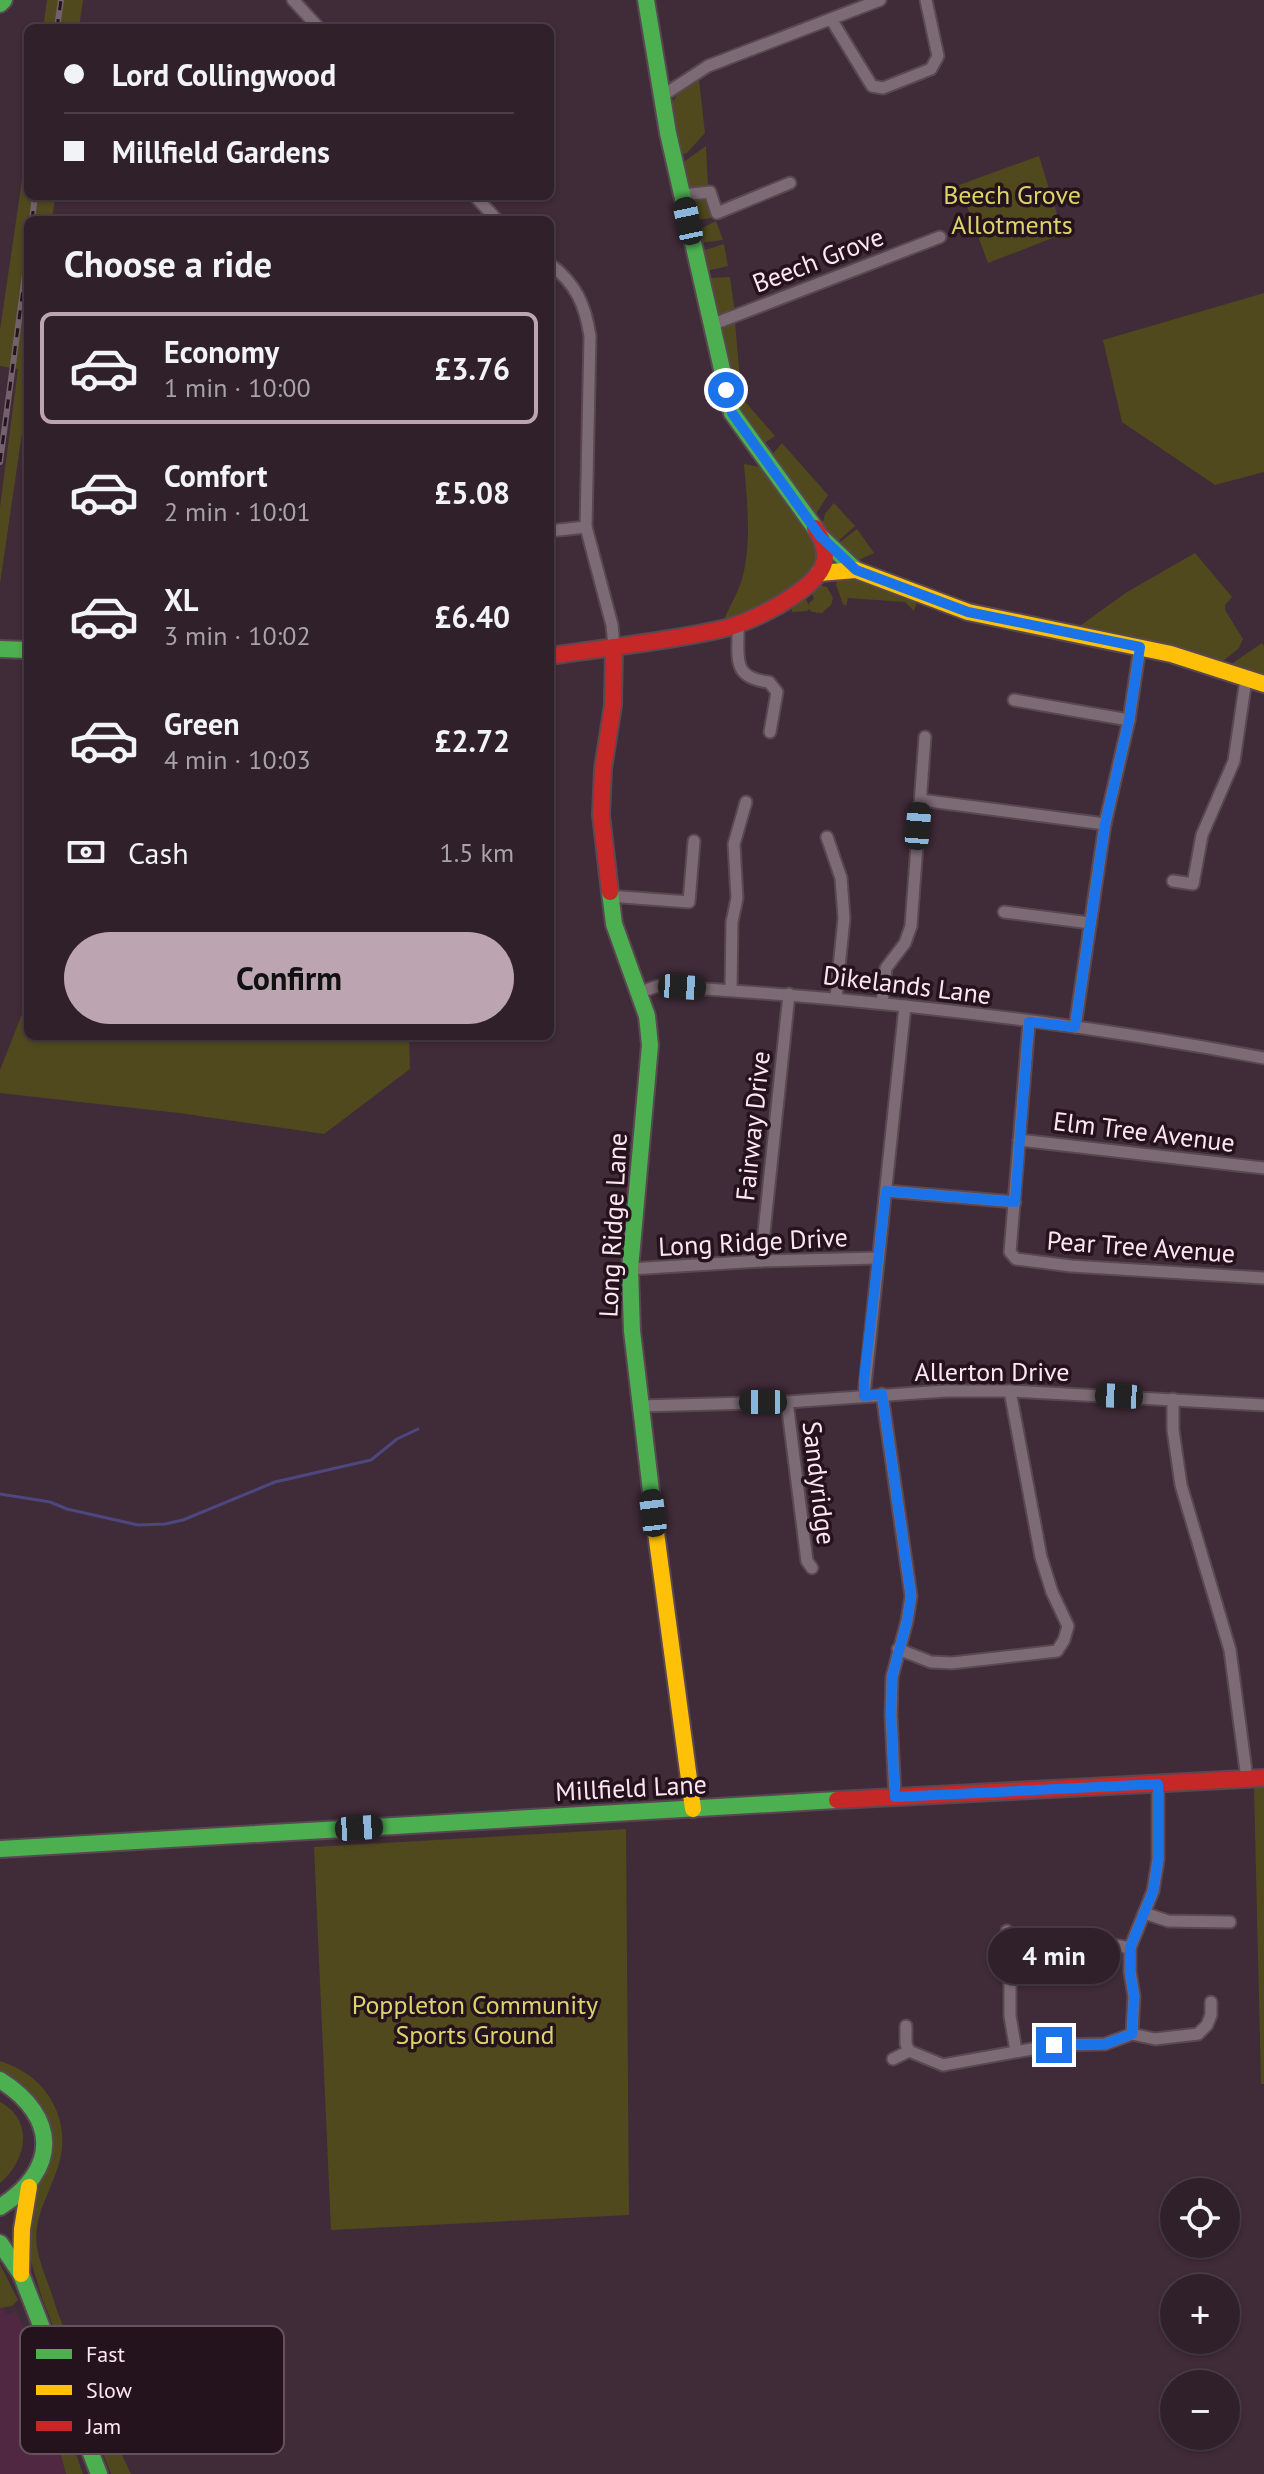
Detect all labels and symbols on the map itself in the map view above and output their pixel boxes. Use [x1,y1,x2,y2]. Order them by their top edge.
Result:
park label: Beech Grove Allotments [943,178,1081,241]
car [671,195,705,247]
street label: Beech Grove [748,219,888,300]
route start [708,372,744,408]
car [904,801,932,851]
street label: Dikelands Lane [821,958,993,1011]
car [657,973,707,1001]
street label: Fairway Drive [728,1049,777,1203]
street label: Elm Tree Avenue [1051,1104,1237,1159]
street label: Long Ridge Lane [591,1132,634,1318]
street label: Long Ridge Drive [657,1220,849,1263]
street label: Pear Tree Avenue [1046,1223,1236,1270]
street label: Allerton Drive [914,1355,1070,1388]
car [1094,1383,1144,1409]
car [739,1390,787,1414]
street label: Sandyridge [796,1419,843,1546]
car [638,1488,668,1538]
street label: Millfield Lane [554,1767,708,1808]
car [334,1814,384,1842]
callout: 4 min [988,1929,1120,1985]
park label: Poppleton Community Sports Ground [352,1988,598,2051]
route end [1036,2027,1072,2063]
legend [20,2326,284,2454]
text: Fast [86,2340,126,2368]
text: Slow [86,2376,132,2404]
text: Jam [85,2412,121,2440]

